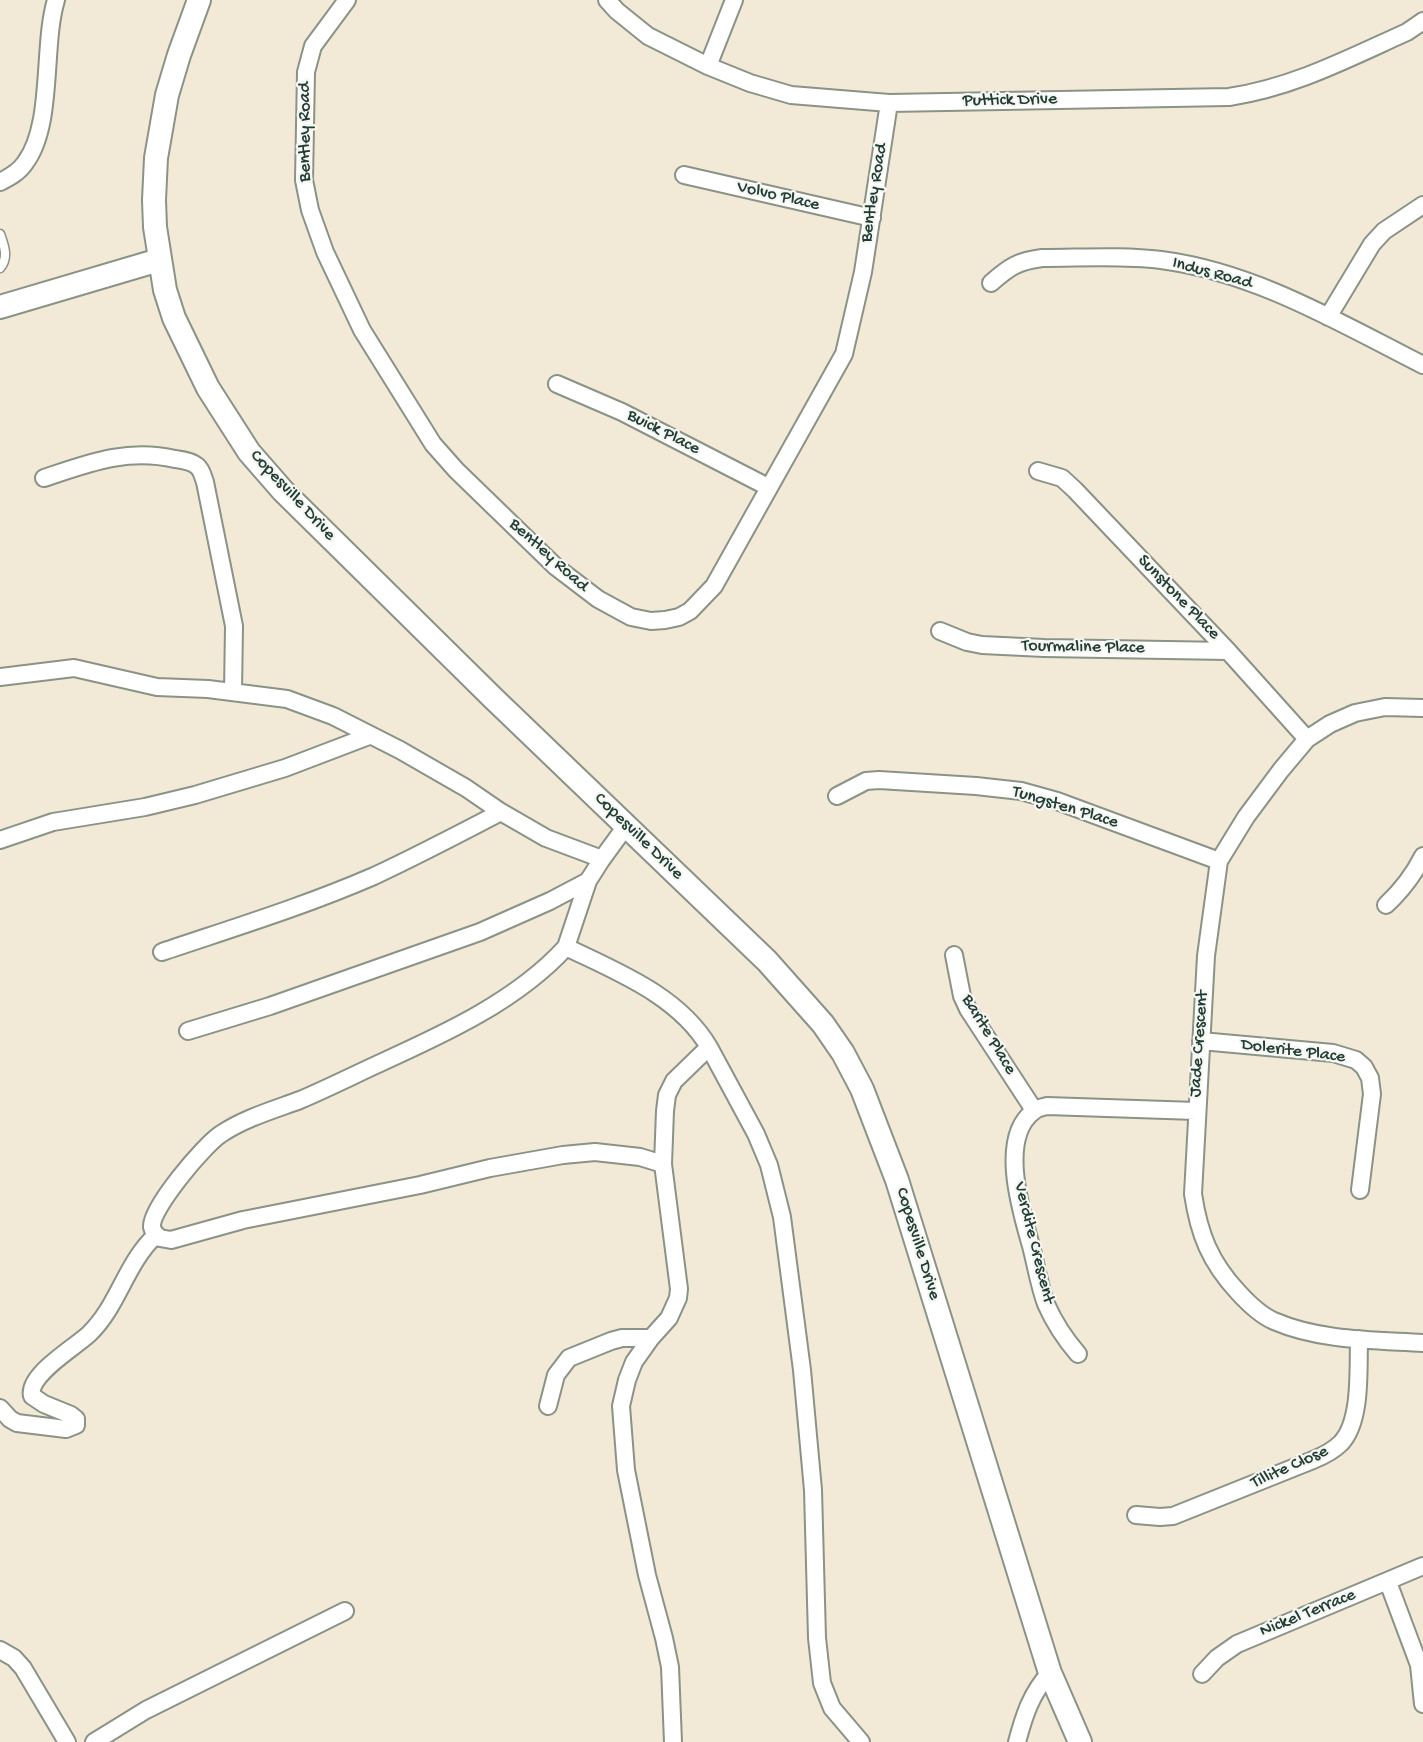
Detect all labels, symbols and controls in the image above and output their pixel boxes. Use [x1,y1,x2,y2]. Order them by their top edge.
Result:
street label: Bentley Road [295,82,317,182]
street label: Puttick Drive [963,89,1057,113]
street label: Bentley Road [857,142,893,244]
street label: Volvo Place [735,177,821,217]
street label: Indus Road [1170,253,1254,295]
street label: Buick Place [623,405,703,461]
street label: Copesville Drive [244,446,340,546]
street label: Bentley Road [504,514,592,598]
street label: Sunstone Place [1132,551,1224,645]
street label: Tourmaline Place [1021,636,1145,660]
street label: Tungsten Place [1009,782,1121,834]
street label: Copesville Drive [589,789,687,885]
street label: Jade Crescent [1185,990,1215,1098]
street label: Barite Place [956,991,1020,1079]
street label: Dolerite Place [1240,1035,1346,1069]
street label: Verdite Crescent [1007,1180,1059,1306]
street label: Copesville Drive [890,1185,944,1303]
street label: Tillite Close [1248,1441,1332,1495]
street label: Nickel Terrace [1257,1585,1359,1643]

